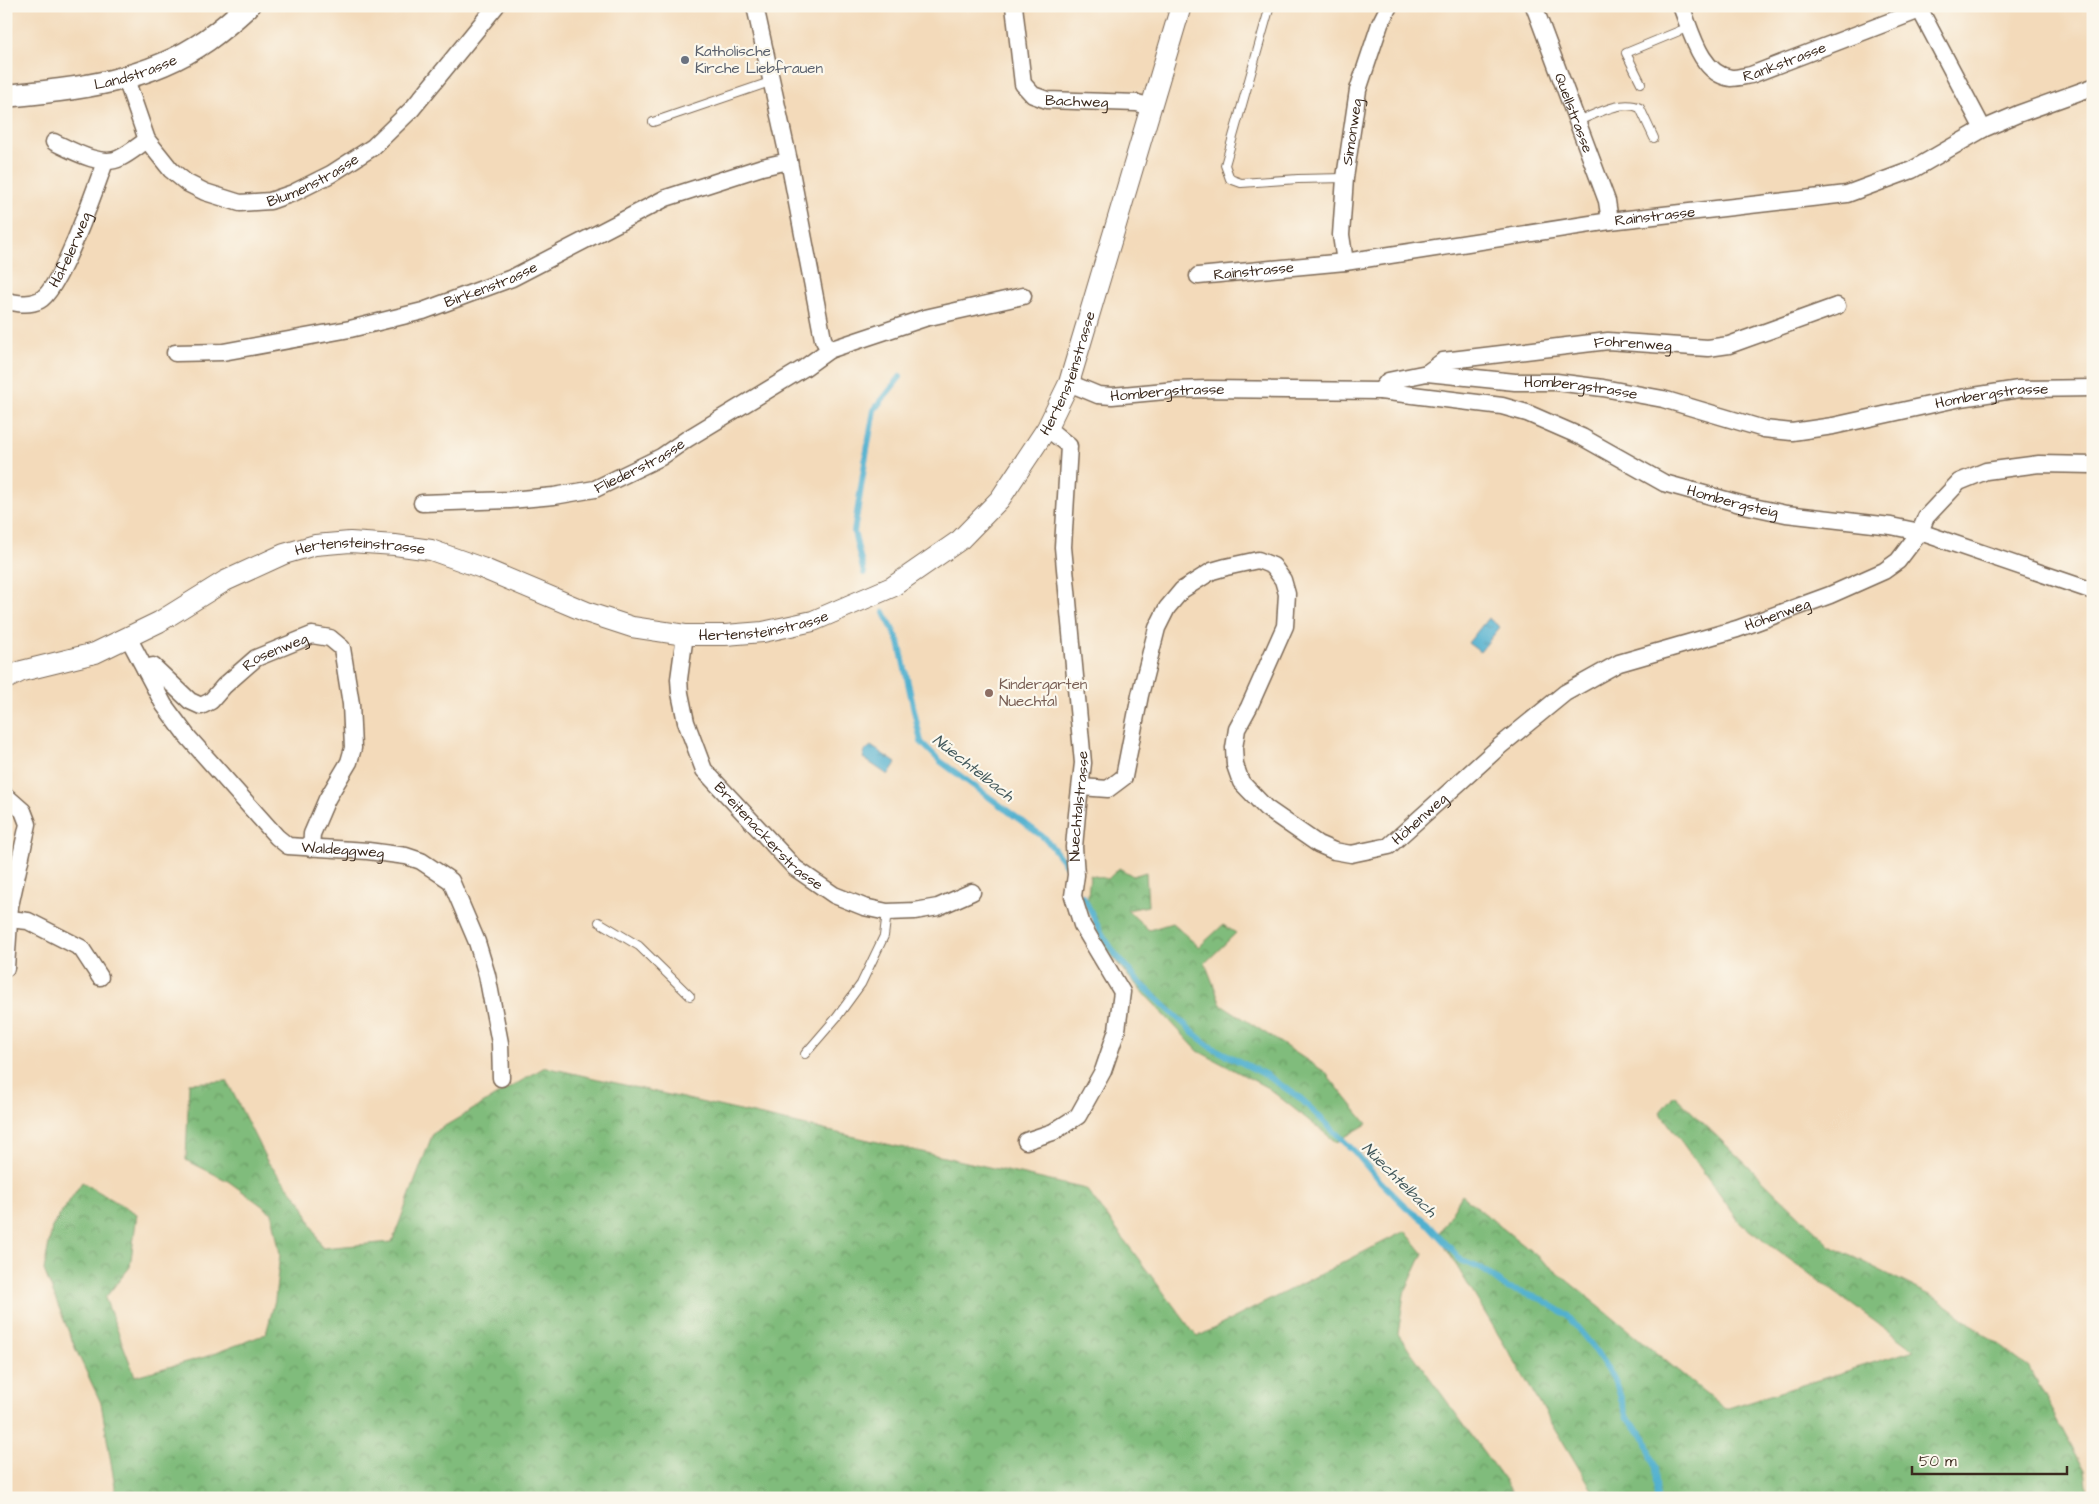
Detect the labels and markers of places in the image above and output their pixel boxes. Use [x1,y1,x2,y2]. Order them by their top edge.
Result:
place label: Katholische Kirche Liebfrauen [695,41,823,79]
marker: Katholische Kirche Liebfrauen [679,54,691,66]
place label: Kindergarten Nuechtal [999,674,1088,712]
marker: Kindergarten Nuechtal [983,687,995,699]

